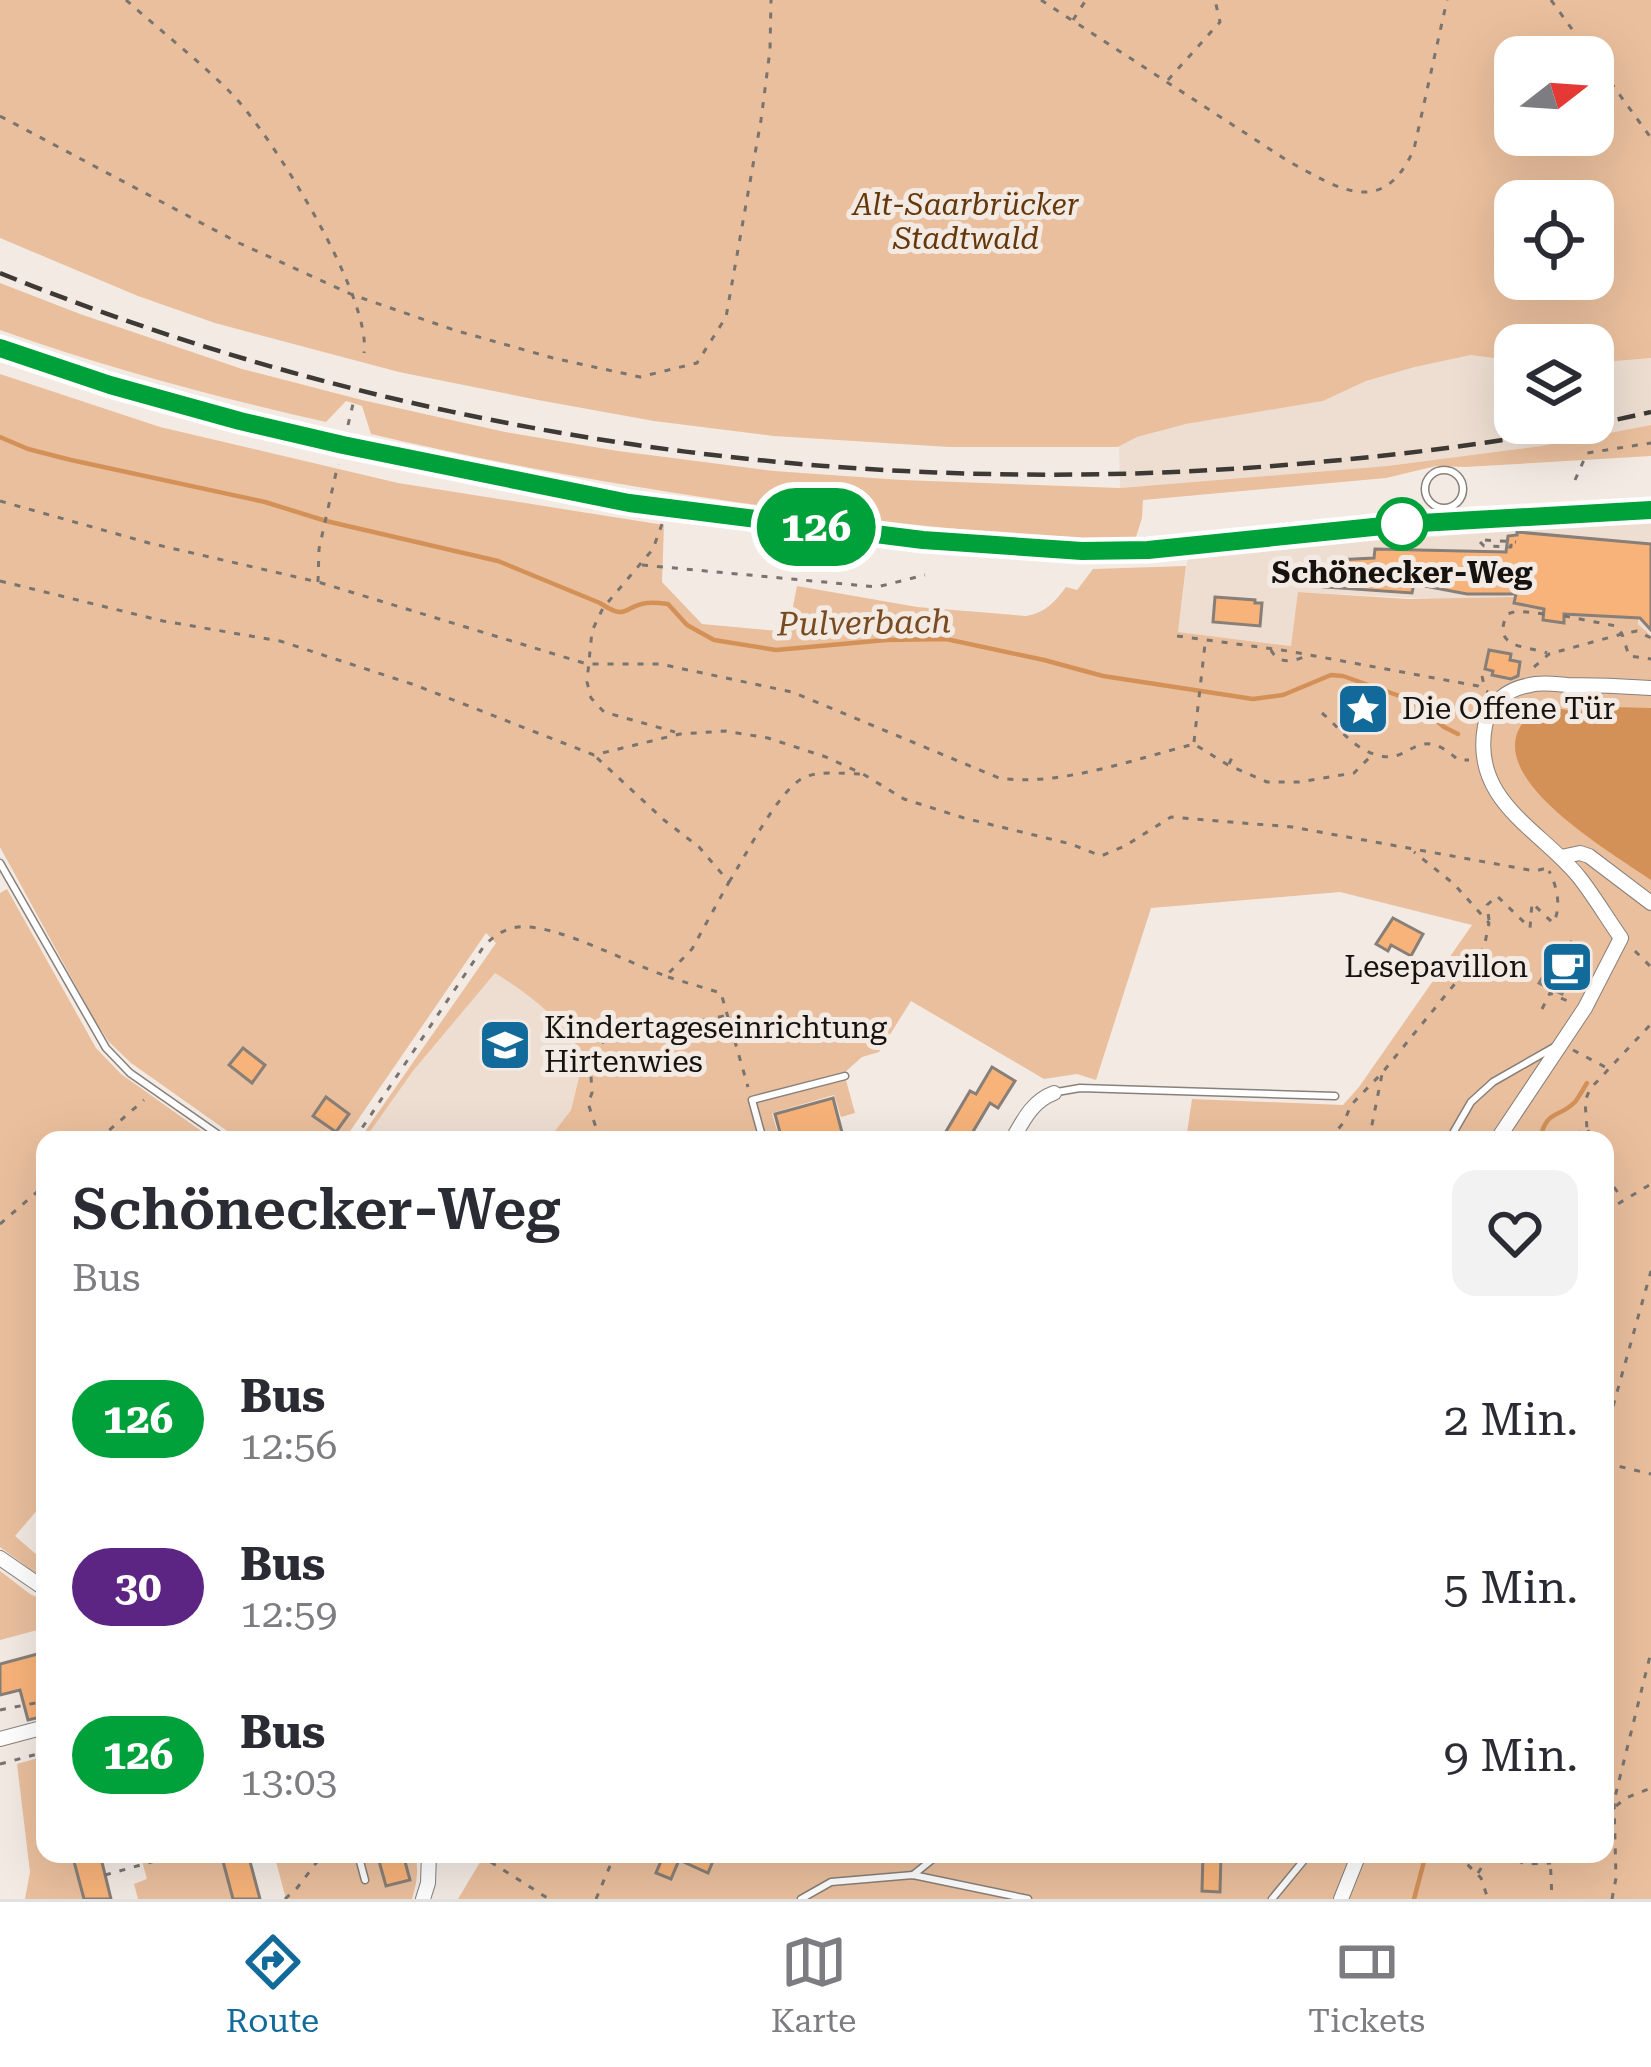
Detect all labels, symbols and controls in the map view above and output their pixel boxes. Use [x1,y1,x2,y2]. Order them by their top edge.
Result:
north arrow [1494,36,1614,156]
map controls [1494,36,1614,444]
button: locate [1494,180,1614,300]
park label: Alt-Saarbrücker Stadtwald [851,187,1080,256]
button: layers [1494,324,1614,444]
line badge: 126 [747,488,885,566]
marker: Schönecker-Weg [1377,499,1427,549]
text: 126 [781,502,851,551]
place label: Schönecker-Weg [1271,555,1533,590]
water label: Pulverbach [776,601,951,644]
place icon: Die Offene Tür [1335,681,1391,737]
place label: Die Offene Tür [1402,691,1615,726]
cafe icon: Lesepavillon [1539,939,1595,995]
place label: Lesepavillon [1344,949,1528,984]
place label: Kindertageseinrichtung Hirtenwies [544,1010,887,1079]
school or university icon: Kindertageseinrichtung Hirtenwies [477,1017,533,1073]
button: heart [1452,1170,1578,1296]
text: Schönecker-Weg [72,1176,560,1243]
text: Bus [72,1255,141,1301]
text: Bus [240,1370,325,1423]
text: 2 Min. [1444,1393,1578,1446]
text: 126 [103,1394,173,1443]
text: 12:56 [240,1423,337,1469]
text: Bus [240,1538,325,1591]
text: 5 Min. [1444,1561,1578,1614]
text: 30 [114,1562,162,1611]
text: 12:59 [240,1591,337,1637]
text: Bus [240,1706,325,1759]
text: 9 Min. [1444,1729,1578,1782]
text: 126 [103,1730,173,1779]
text: 13:03 [240,1759,337,1805]
tab: Route [226,1929,319,2040]
tab: Karte [771,1929,856,2040]
tab: Tickets [1308,1929,1425,2040]

